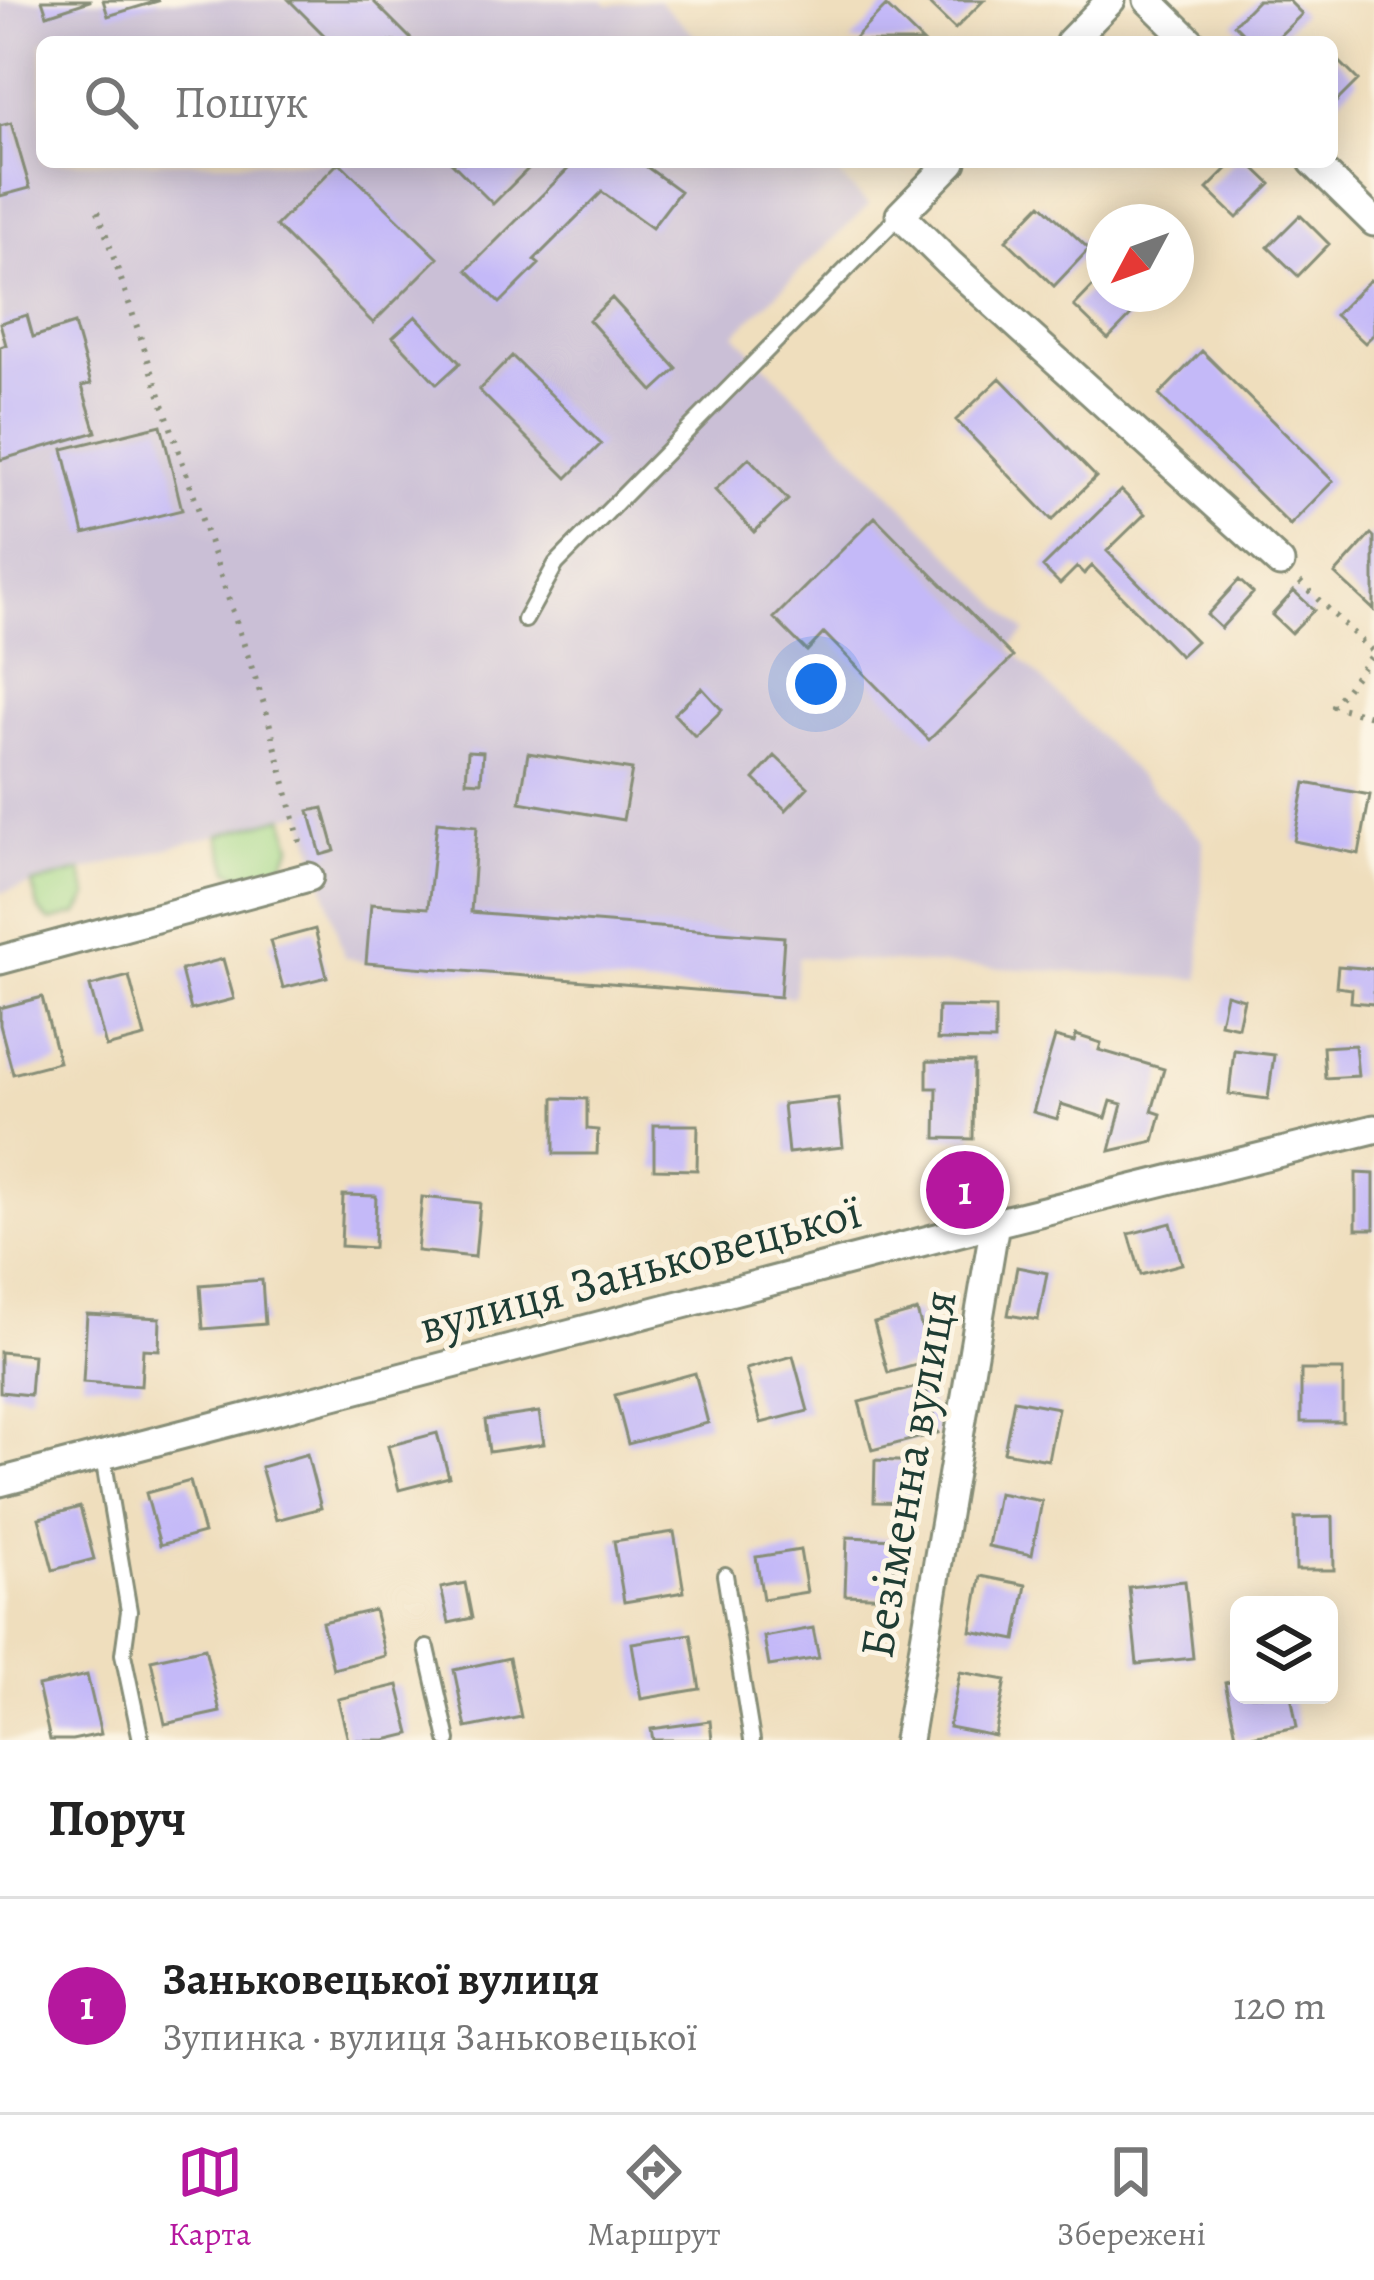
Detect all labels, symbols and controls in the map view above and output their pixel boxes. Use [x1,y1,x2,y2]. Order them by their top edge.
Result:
search box [36,36,1338,168]
icon: search [78,69,144,135]
text: Пошук [174,71,308,133]
north arrow [1086,204,1194,312]
your location [786,654,846,714]
pin: 1 [926,1145,1004,1235]
street label: вулиця Заньковецької [412,1178,868,1360]
street label: Безіменна вулиця [843,1285,973,1663]
map controls [1230,1596,1338,1704]
button: layers [1230,1596,1338,1704]
text: Поруч [48,1783,186,1853]
text: Заньковецької вулиця [162,1948,600,2010]
text: 1 [80,1979,94,2032]
text: 120 m [1233,1979,1326,2032]
text: Зупинка · вулиця Заньковецької [162,2010,698,2063]
tab: Карта [168,2139,251,2256]
tab: Маршрут [587,2139,721,2256]
tab: Збережені [1057,2139,1206,2256]

